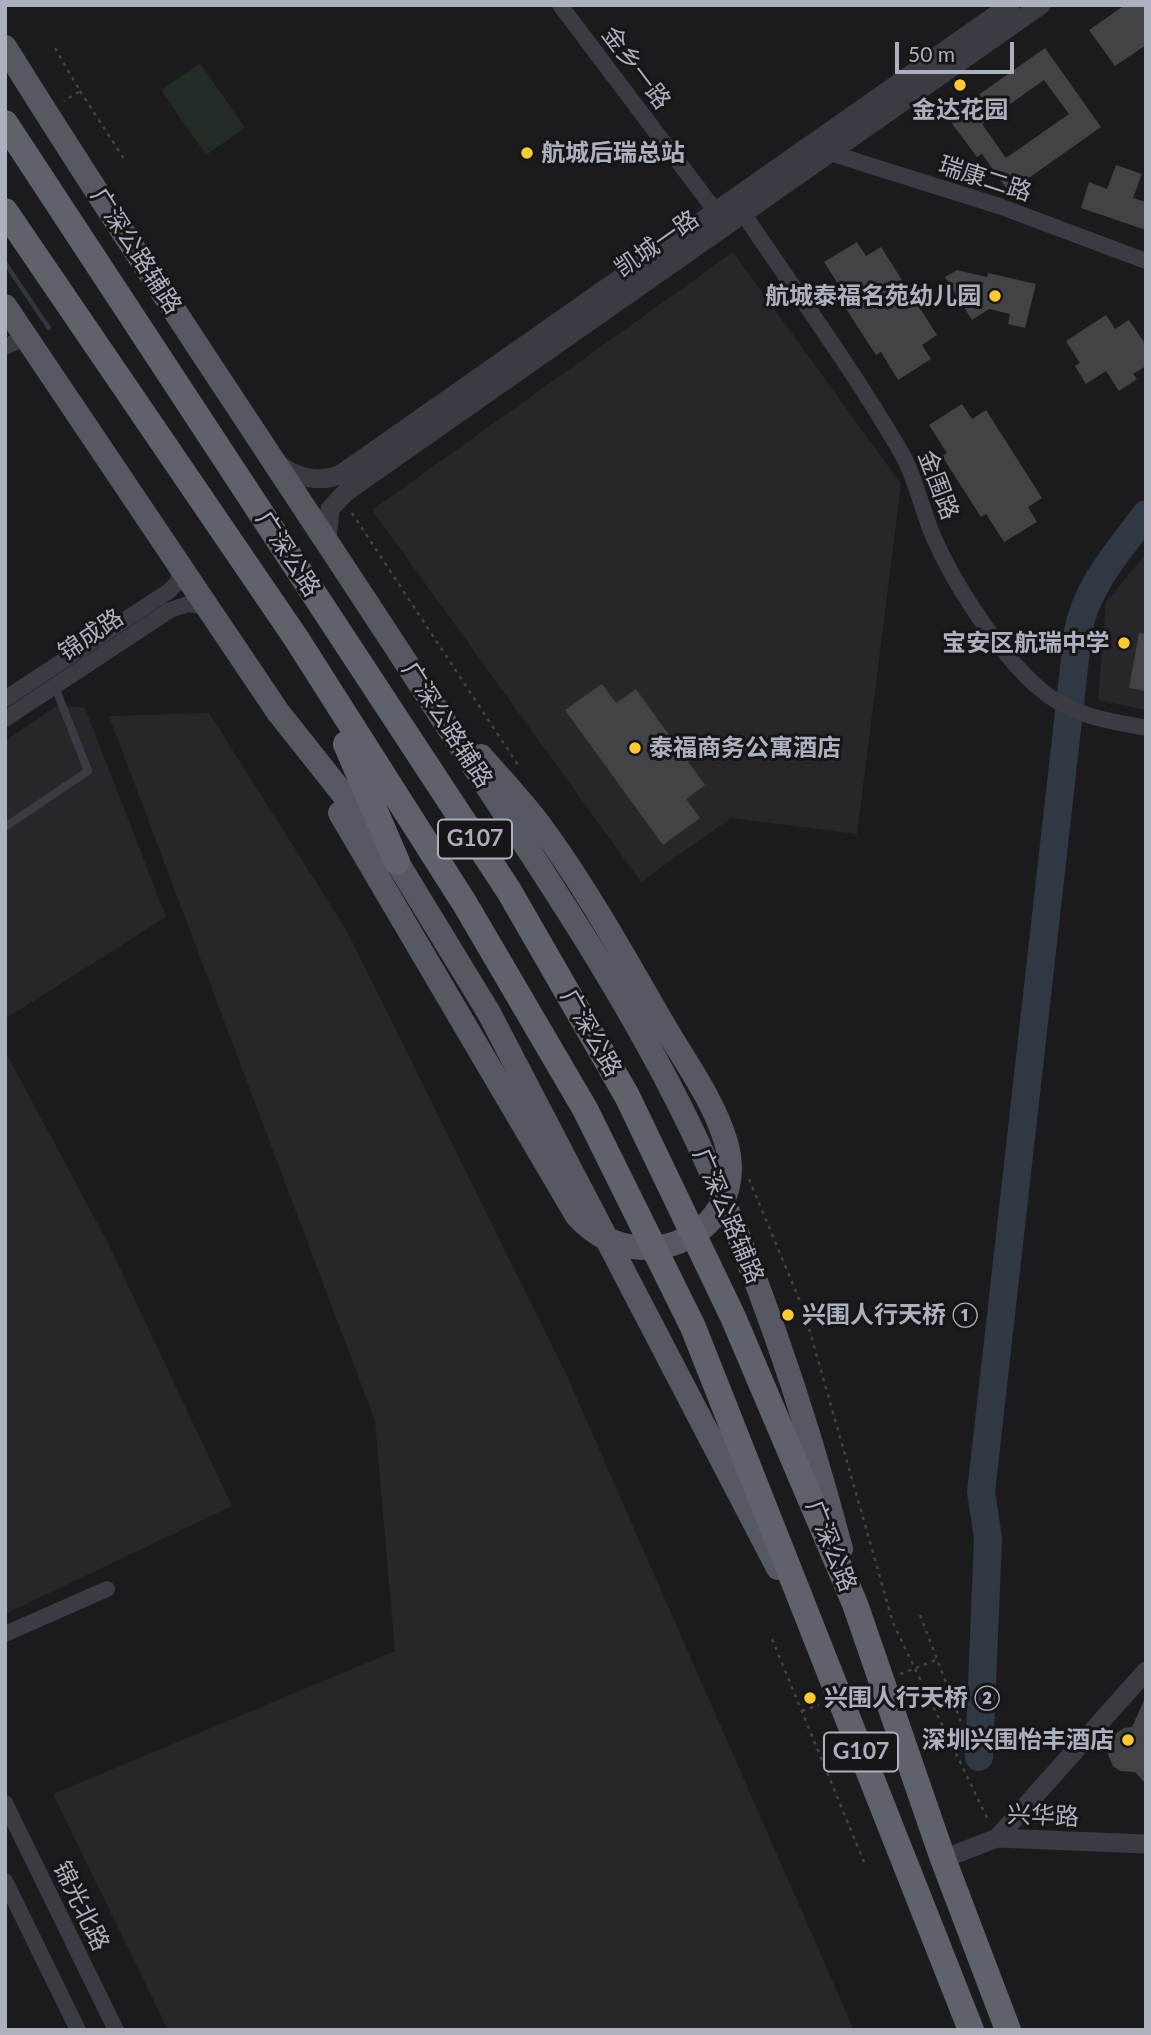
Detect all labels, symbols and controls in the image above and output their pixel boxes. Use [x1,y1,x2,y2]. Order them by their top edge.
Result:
street label: 金乡一路 [596,21,676,115]
scale bar [899,28,1018,72]
text: 50 m [908,41,955,66]
marker: 金达花园 [952,77,968,93]
place label: 金达花园 [912,96,1008,124]
place label: 航城后瑞总站 [541,139,685,167]
marker: 航城后瑞总站 [519,145,535,161]
street label: 瑞康二路 [935,150,1035,208]
street label: 广深公路辅路 [85,183,187,319]
street label: 凯城一路 [609,205,705,283]
place label: 航城泰福名苑幼儿园 [765,282,981,310]
marker: 航城泰福名苑幼儿园 [987,288,1003,304]
street label: 金围路 [912,446,964,524]
street label: 广深公路 [250,506,326,602]
street label: 锦成路 [53,603,129,667]
place label: 宝安区航瑞中学 [942,629,1110,657]
marker: 宝安区航瑞中学 [1116,635,1132,651]
street label: 广深公路辅路 [396,657,498,793]
place label: 泰福商务公寓酒店 [649,734,841,762]
marker: 泰福商务公寓酒店 [627,740,643,756]
road number: G107 [438,820,512,859]
street label: 广深公路 [555,984,627,1082]
street label: 广深公路辅路 [687,1144,769,1288]
place label: 兴围人行天桥 ① [802,1301,979,1329]
marker: 兴围人行天桥 ① [780,1307,796,1323]
street label: 广深公路 [800,1496,862,1596]
place label: 兴围人行天桥 ② [824,1684,1001,1712]
marker: 兴围人行天桥 ② [802,1690,818,1706]
place label: 深圳兴围怡丰酒店 [922,1726,1114,1754]
road number: G107 [824,1732,898,1772]
marker: 深圳兴围怡丰酒店 [1120,1732,1136,1748]
street label: 兴华路 [1007,1800,1079,1832]
street label: 锦光北路 [47,1857,115,1955]

